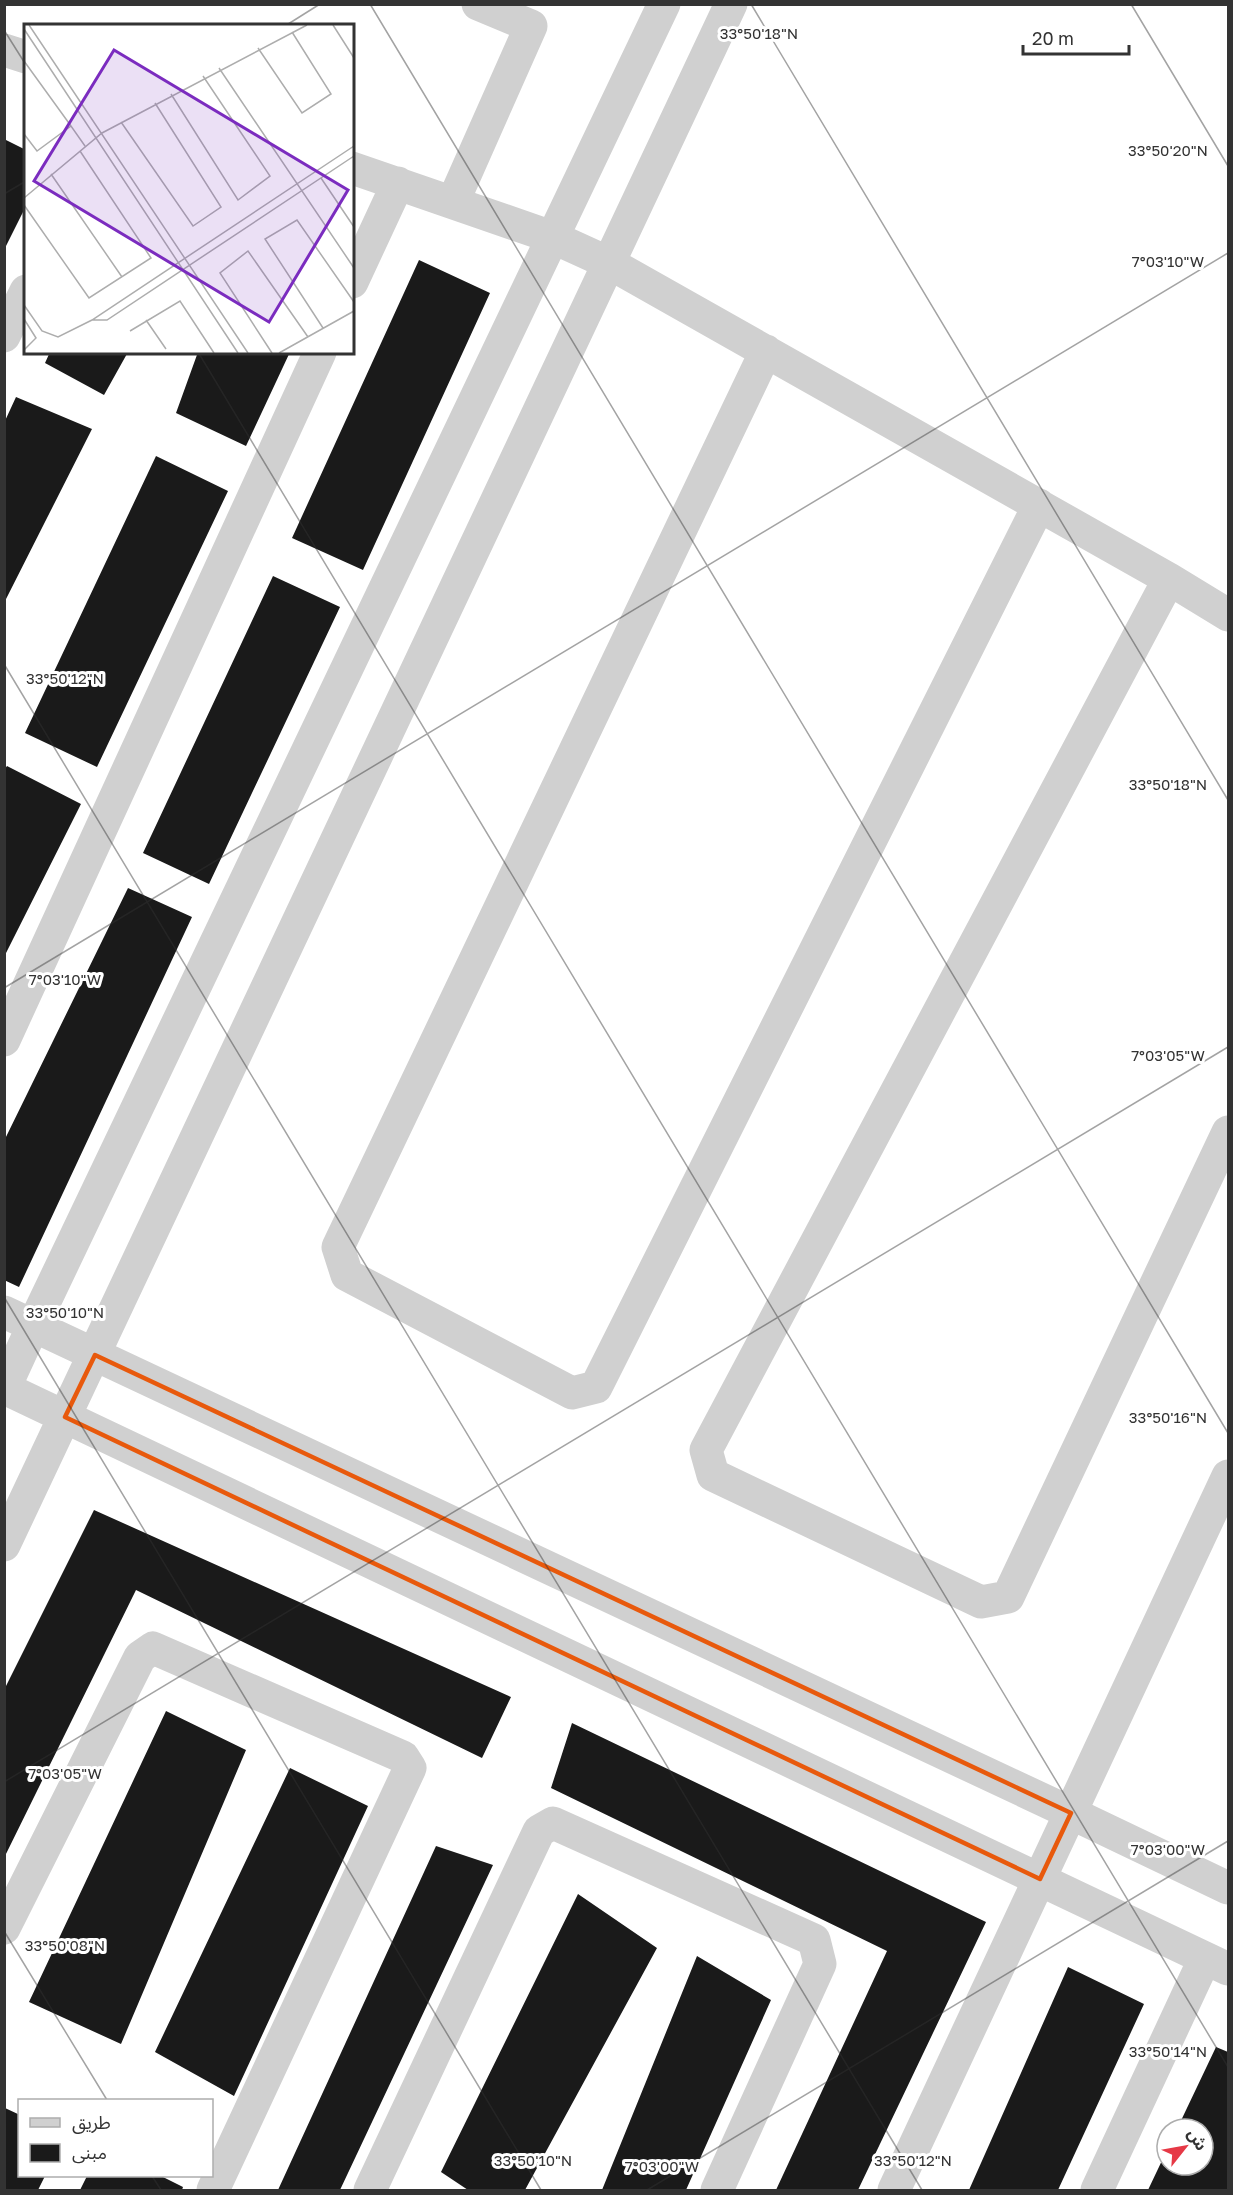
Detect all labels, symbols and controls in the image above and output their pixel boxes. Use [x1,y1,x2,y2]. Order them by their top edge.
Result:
scale bar [1023,18,1130,56]
inset map [24,24,354,354]
text: 33°50'18"N [720,24,798,42]
text: 20 m [1032,27,1074,49]
text: 33°50'20"N [1128,141,1208,159]
text: 7°03'10"W [1132,252,1204,270]
text: 33°50'12"N [26,669,104,687]
text: 33°50'18"N [1129,775,1207,793]
text: 7°03'10"W [29,970,101,988]
text: 7°03'05"W [1131,1046,1205,1064]
text: 33°50'10"N [26,1303,104,1321]
text: 33°50'16"N [1129,1408,1207,1426]
text: 7°03'05"W [28,1764,102,1782]
text: 7°03'00"W [1131,1840,1205,1858]
text: 33°50'08"N [25,1936,105,1954]
text: 33°50'14"N [1129,2042,1207,2060]
legend [18,2099,213,2177]
text: طريق [72,2111,111,2134]
north arrow [1155,2117,1215,2177]
text: ش [1184,2125,1212,2154]
text: مبنى [72,2141,107,2164]
text: 33°50'10"N [494,2151,572,2169]
text: 33°50'12"N [874,2151,952,2169]
text: 7°03'00"W [625,2157,699,2175]

